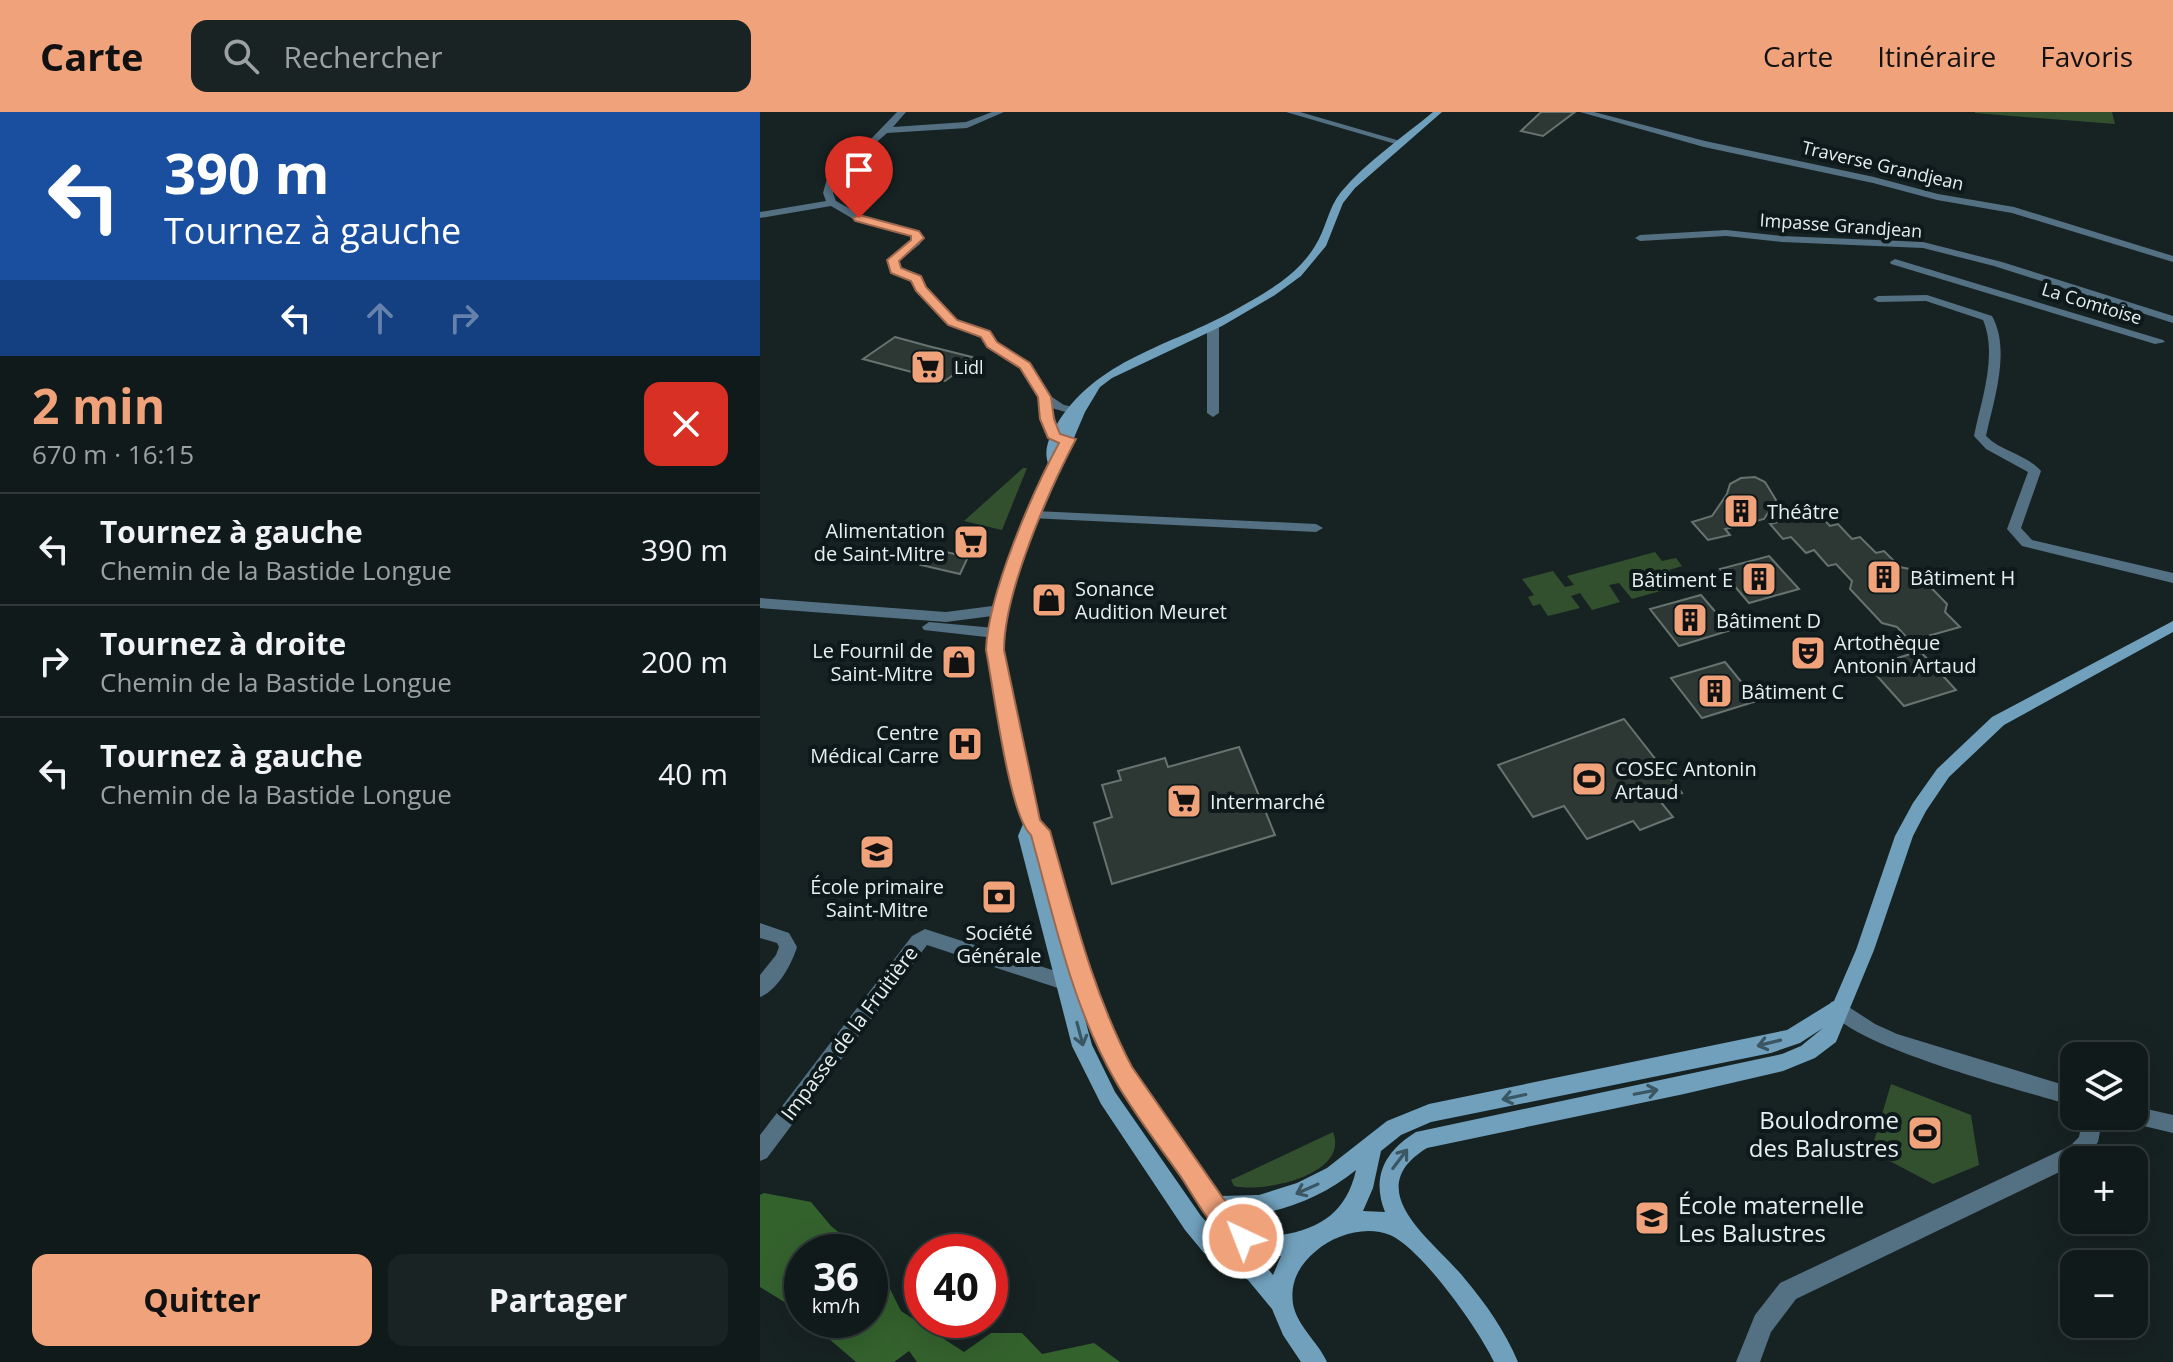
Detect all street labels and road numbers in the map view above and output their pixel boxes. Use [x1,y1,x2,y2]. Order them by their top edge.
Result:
street label: Traverse Grandjean [1800,135,1966,195]
street label: Impasse Grandjean [1759,207,1923,243]
street label: La Comtoise [2039,276,2145,330]
street label: Impasse de la Fruitière [775,940,923,1126]

